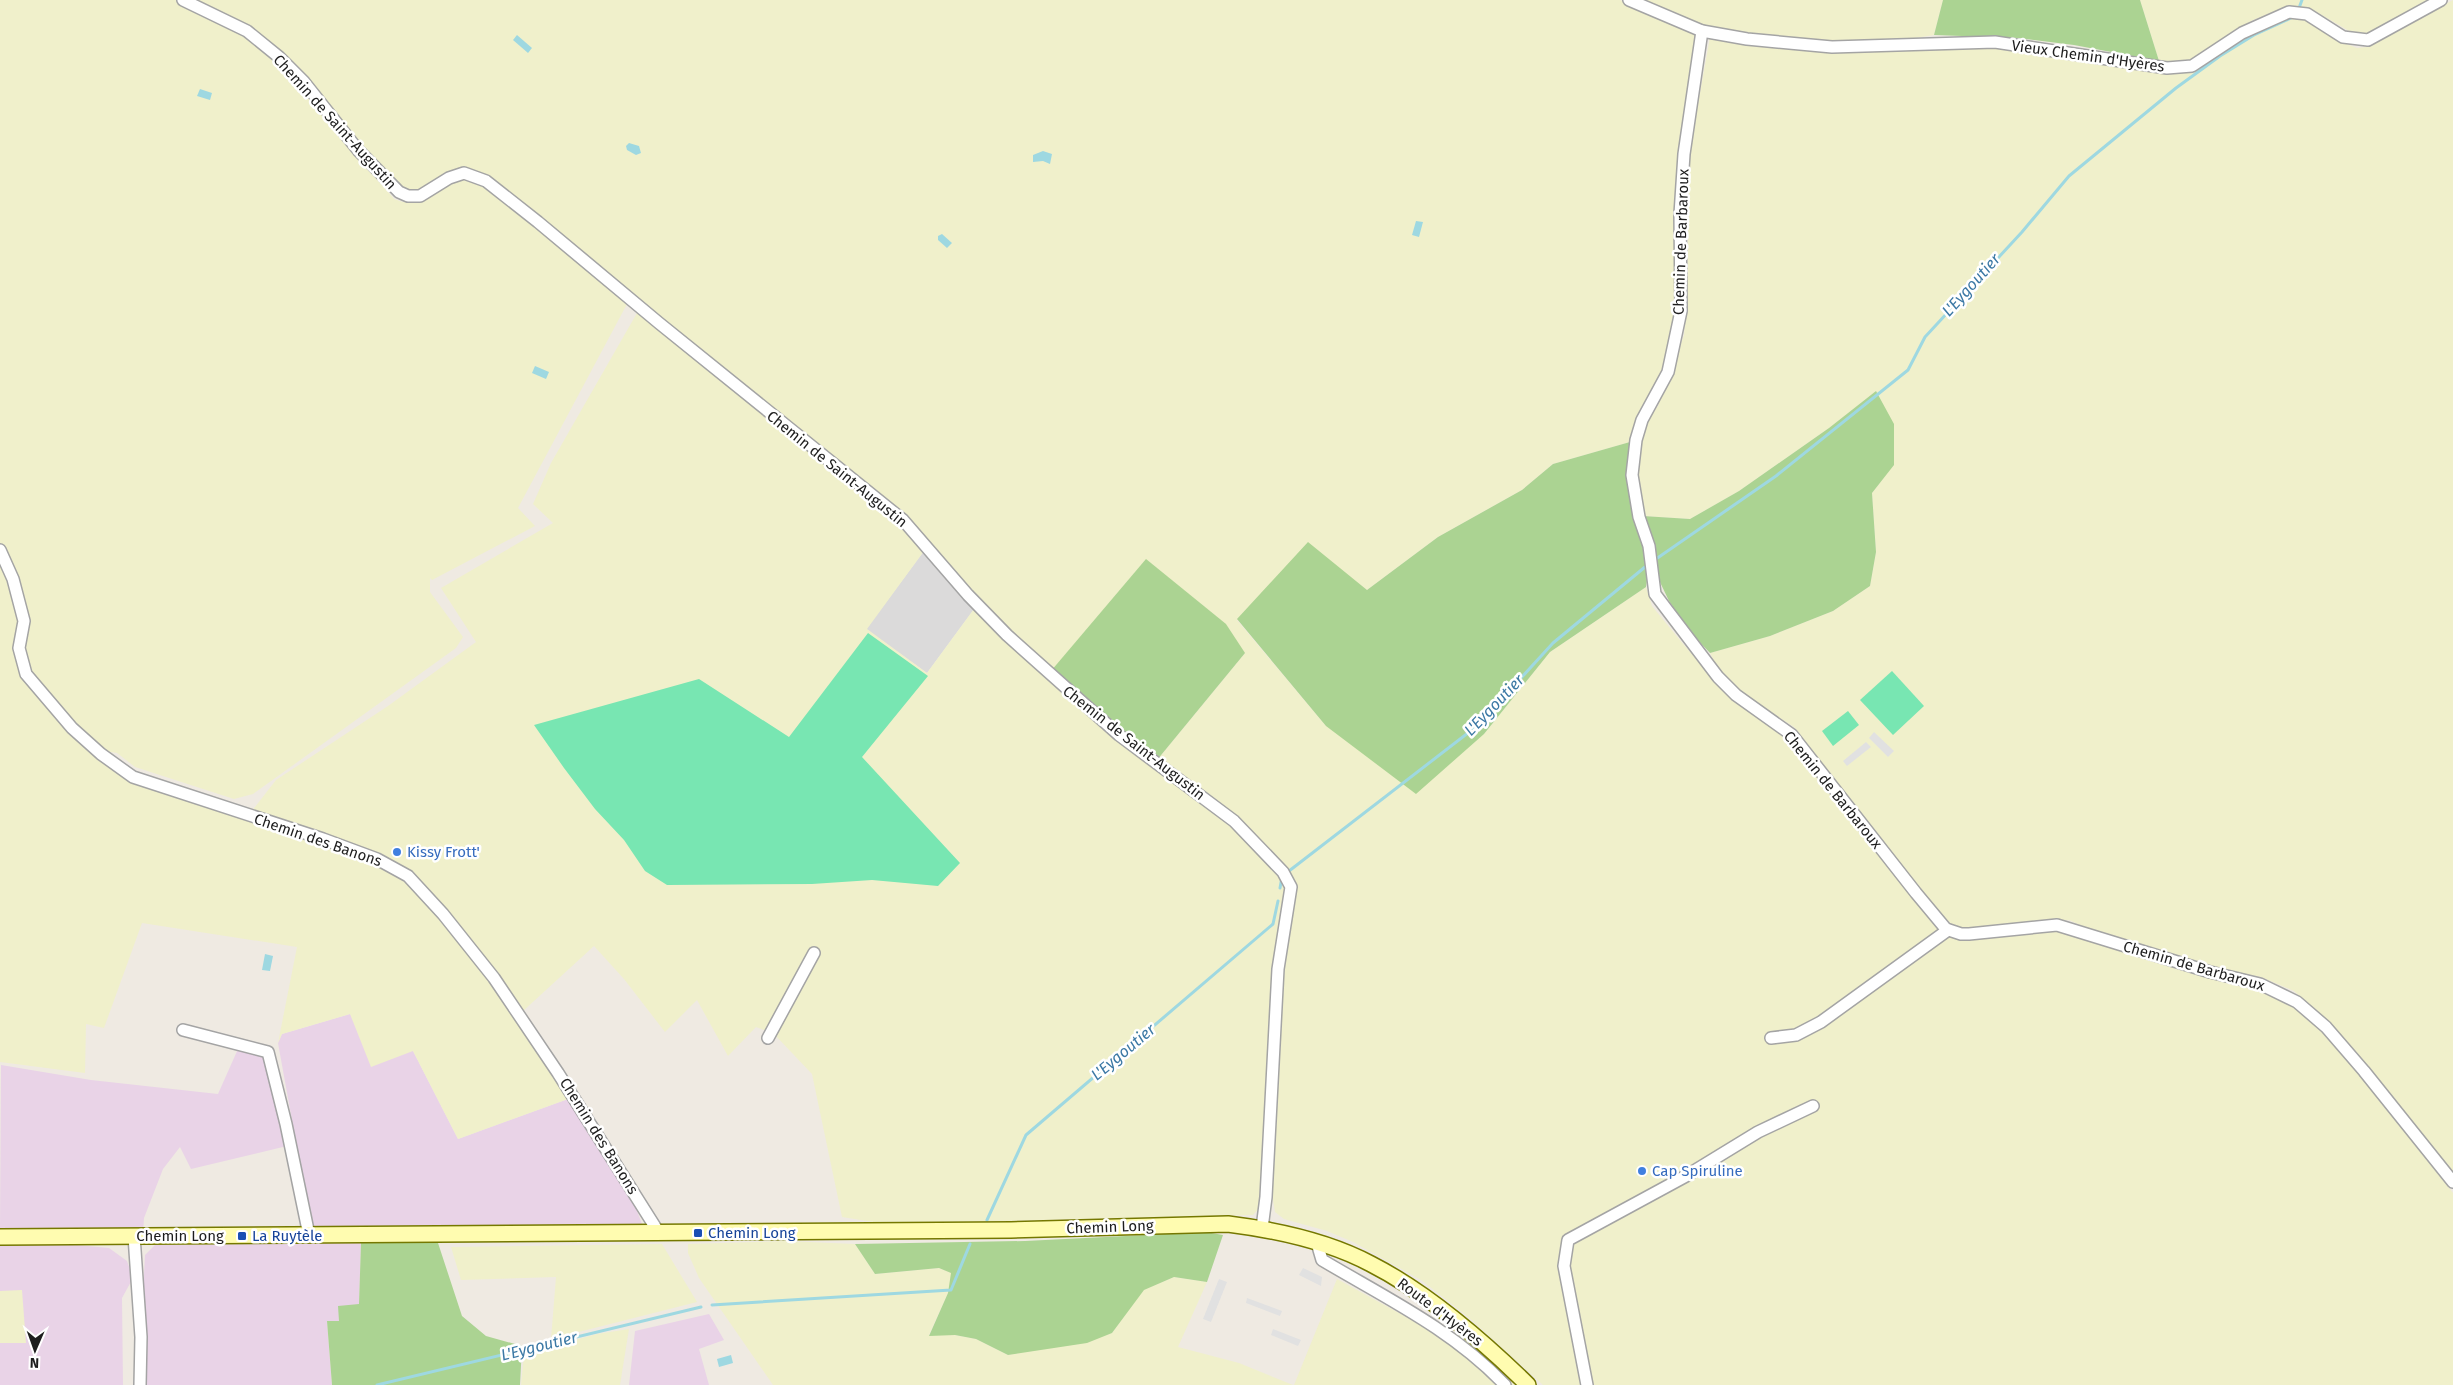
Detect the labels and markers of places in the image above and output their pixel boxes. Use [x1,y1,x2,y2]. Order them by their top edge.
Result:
place label: Kissy Frott' [407,843,480,861]
marker: Kissy Frott' [391,846,403,858]
place label: Cap Spiruline [1652,1162,1743,1180]
marker: Cap Spiruline [1636,1165,1648,1177]
place label: Chemin Long [708,1224,796,1242]
place label: La Ruytèle [252,1227,323,1245]
marker: Chemin Long [692,1227,704,1239]
marker: La Ruytèle [236,1230,248,1242]

